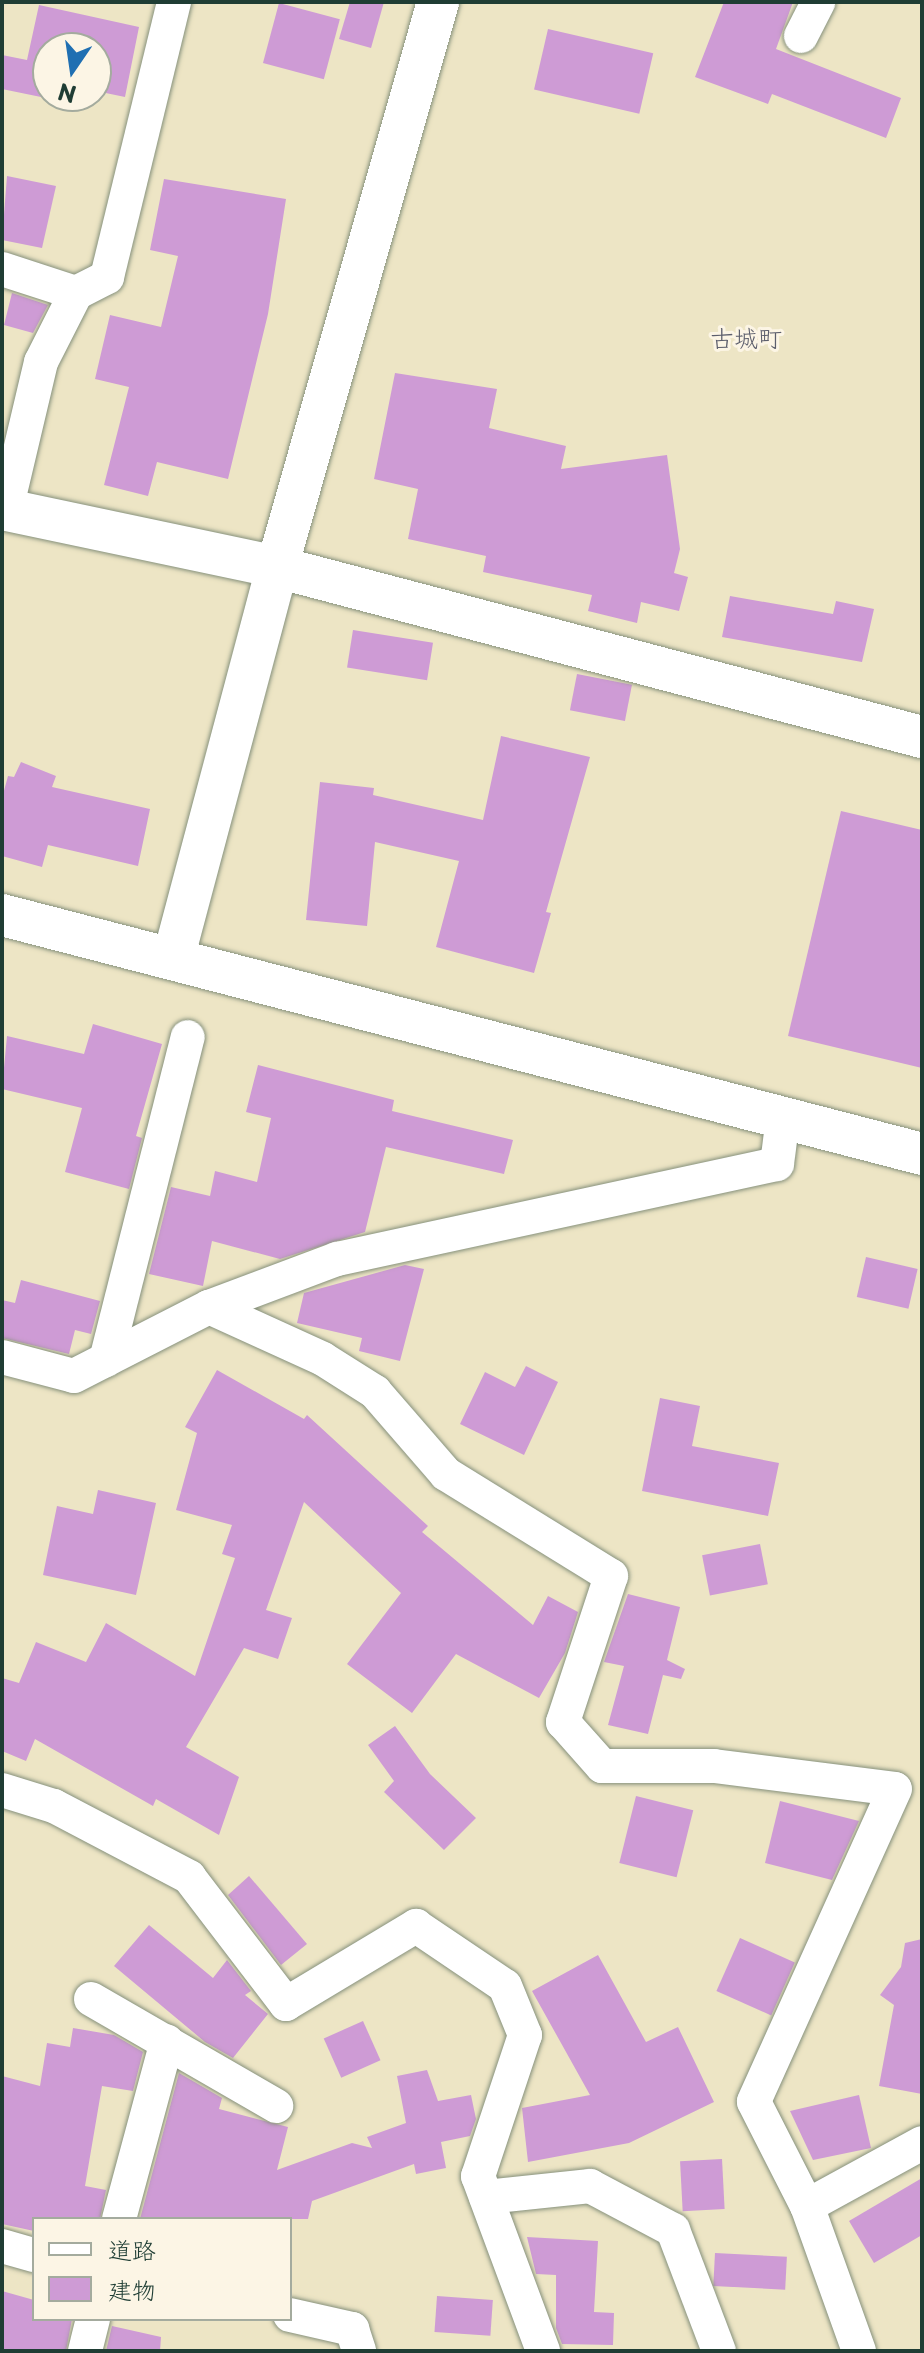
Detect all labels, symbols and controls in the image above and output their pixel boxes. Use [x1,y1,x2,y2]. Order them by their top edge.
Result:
north arrow [32,32,112,112]
text: N [55,76,79,112]
district label: 古城町 [710,324,782,352]
legend [32,2217,292,2321]
text: 道路 [108,2231,156,2267]
text: 建物 [108,2271,156,2307]

